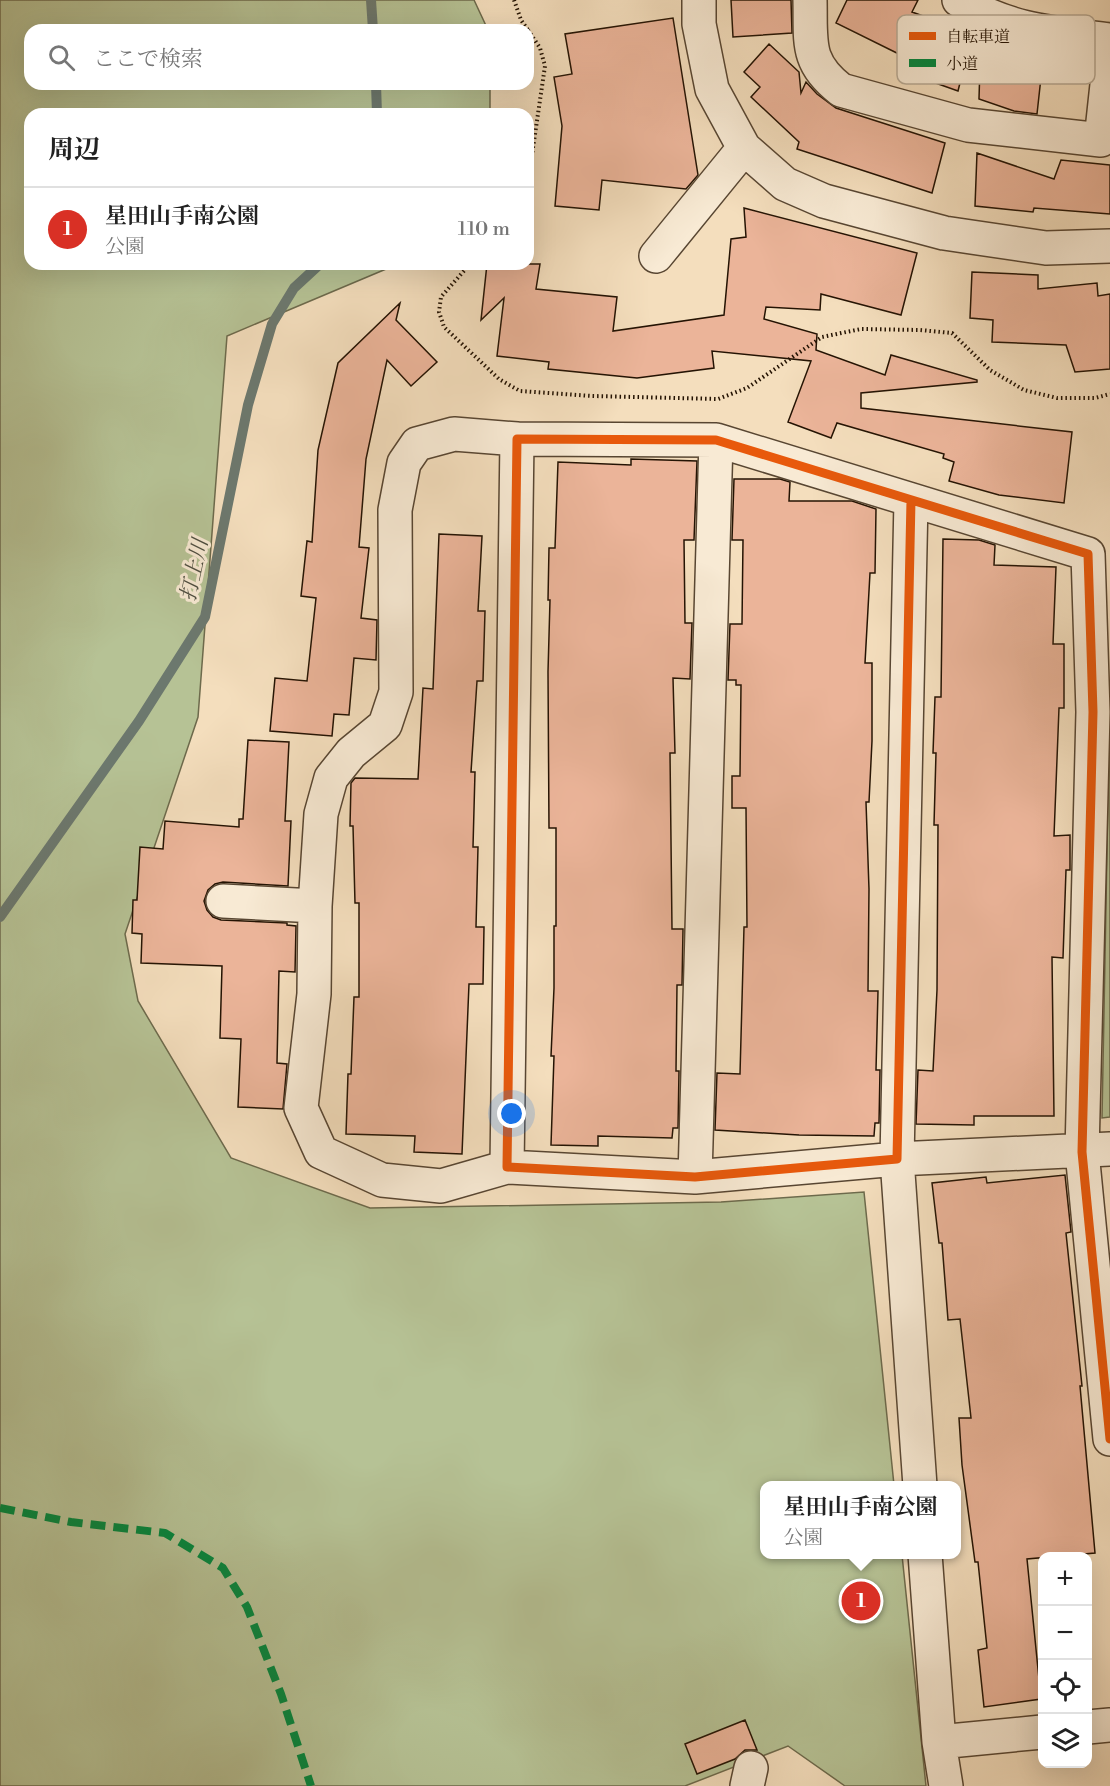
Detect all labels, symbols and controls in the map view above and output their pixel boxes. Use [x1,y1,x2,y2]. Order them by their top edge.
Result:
legend [897,15,1095,84]
search box [24,24,534,90]
text: 自転車道 [946,27,1010,47]
icon: search [45,41,78,74]
text: ここで検索 [93,46,203,73]
text: 小道 [946,54,978,74]
text: 周辺 [48,134,100,166]
text: 星田山手南公園 [105,203,259,230]
text: 1 [63,217,72,242]
text: 110 m [458,217,510,242]
text: 公園 [105,235,145,260]
water label: 打上川 [176,535,215,604]
your location [497,1099,526,1128]
popup [760,1481,961,1559]
text: 星田山手南公園 [783,1494,938,1521]
text: 公園 [783,1526,823,1551]
map controls [1038,1552,1092,1768]
button: + [1038,1552,1092,1606]
pin: 1 [842,1578,880,1624]
button: − [1038,1606,1092,1660]
button: locate [1038,1660,1092,1714]
button: layers [1038,1714,1092,1768]

